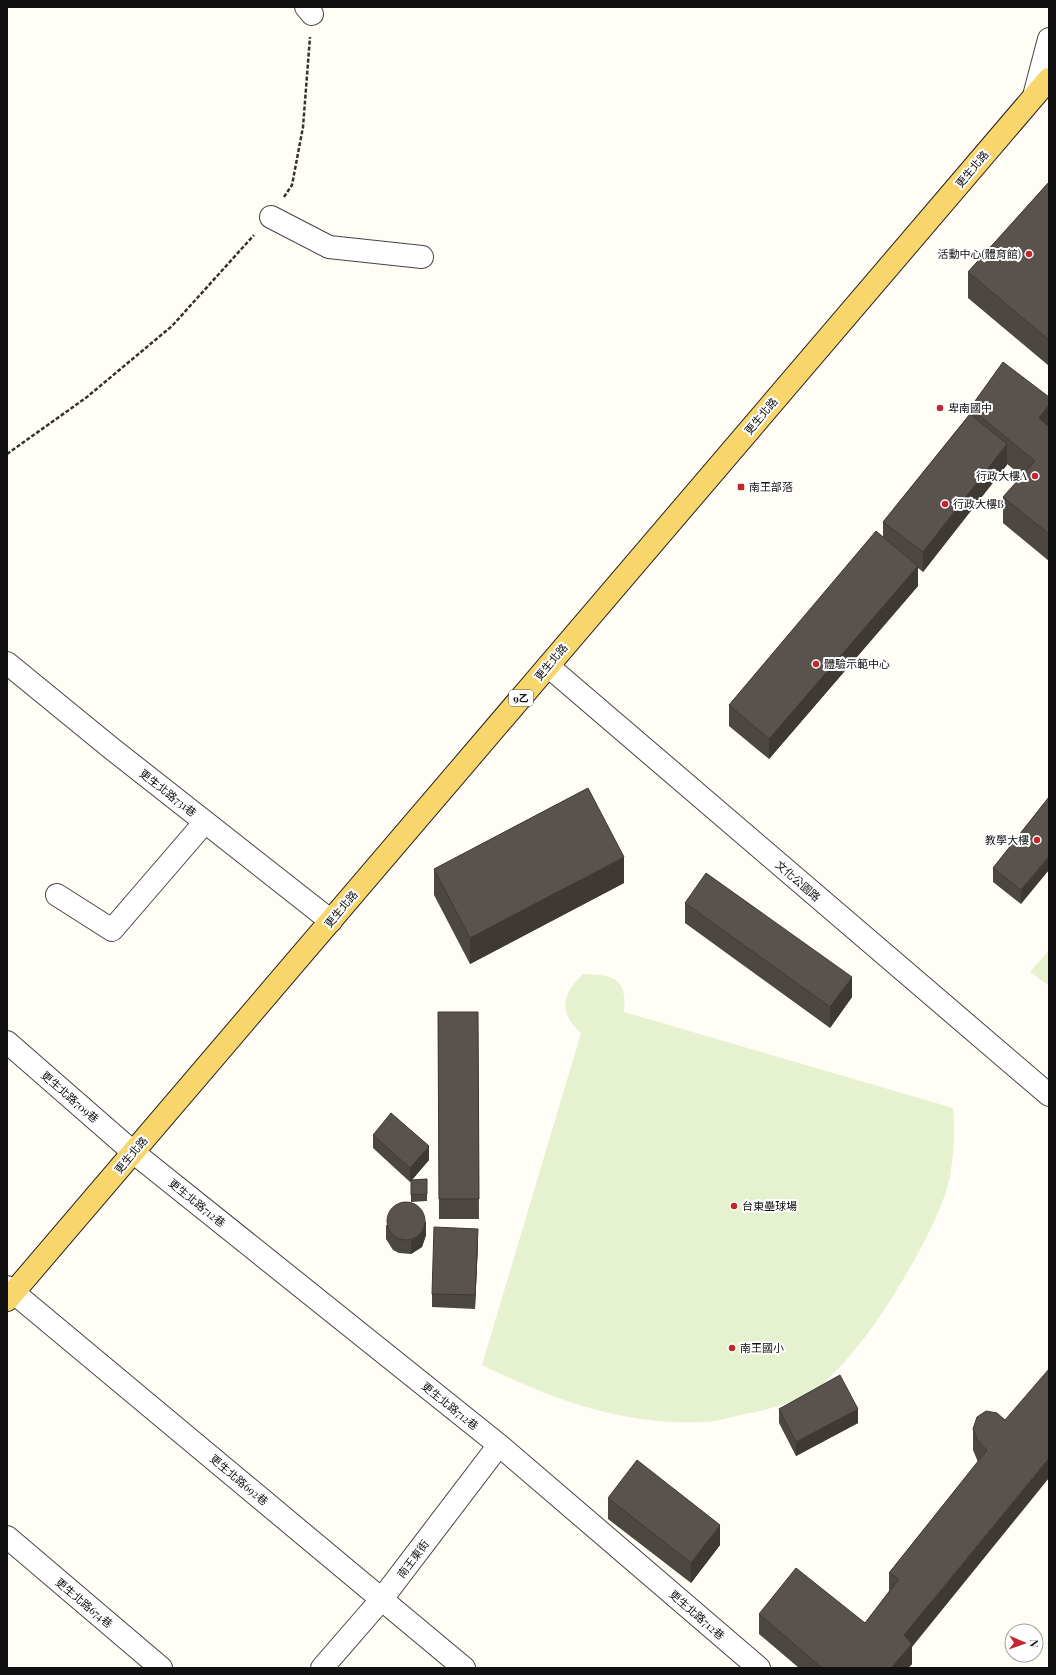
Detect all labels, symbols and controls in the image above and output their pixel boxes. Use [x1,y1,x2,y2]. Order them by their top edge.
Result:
street label: 更生北路 [952,147,992,190]
place label: 活動中心(體育館) [938,246,1021,261]
marker: 活動中心(體育館) [1024,249,1034,259]
street label: 更生北路 [741,394,781,437]
place label: 卑南國中 [948,400,992,415]
marker: 卑南國中 [935,403,945,413]
place label: 行政大樓A [976,468,1027,483]
marker: 行政大樓A [1030,471,1040,481]
place label: 南王部落 [749,479,793,494]
marker: 南王部落 [736,482,746,492]
place label: 行政大樓B [953,496,1004,511]
marker: 行政大樓B [940,499,950,509]
street label: 更生北路 [531,640,571,683]
place label: 體驗示範中心 [824,656,890,671]
marker: 體驗示範中心 [811,659,821,669]
road number: 9乙 [509,690,533,706]
street label: 更生北路731巷 [137,766,200,820]
place label: 教學大樓 [985,832,1029,847]
marker: 教學大樓 [1032,835,1042,845]
street label: 文化公園路 [773,857,824,904]
street label: 更生北路 [321,887,361,930]
street label: 更生北路709巷 [38,1067,102,1126]
street label: 更生北路 [111,1133,151,1176]
street label: 更生北路712巷 [166,1175,229,1230]
place label: 台東壘球場 [742,1198,797,1213]
marker: 台東壘球場 [729,1201,739,1211]
place label: 南王國小 [740,1340,784,1355]
marker: 南王國小 [727,1343,737,1353]
street label: 更生北路712巷 [419,1378,482,1433]
street label: 更生北路692巷 [207,1451,272,1508]
street label: 南王東街 [393,1537,432,1581]
street label: 更生北路674巷 [53,1574,116,1631]
street label: 更生北路712巷 [666,1586,728,1643]
north arrow [1004,1623,1044,1663]
text: N [1027,1639,1042,1648]

